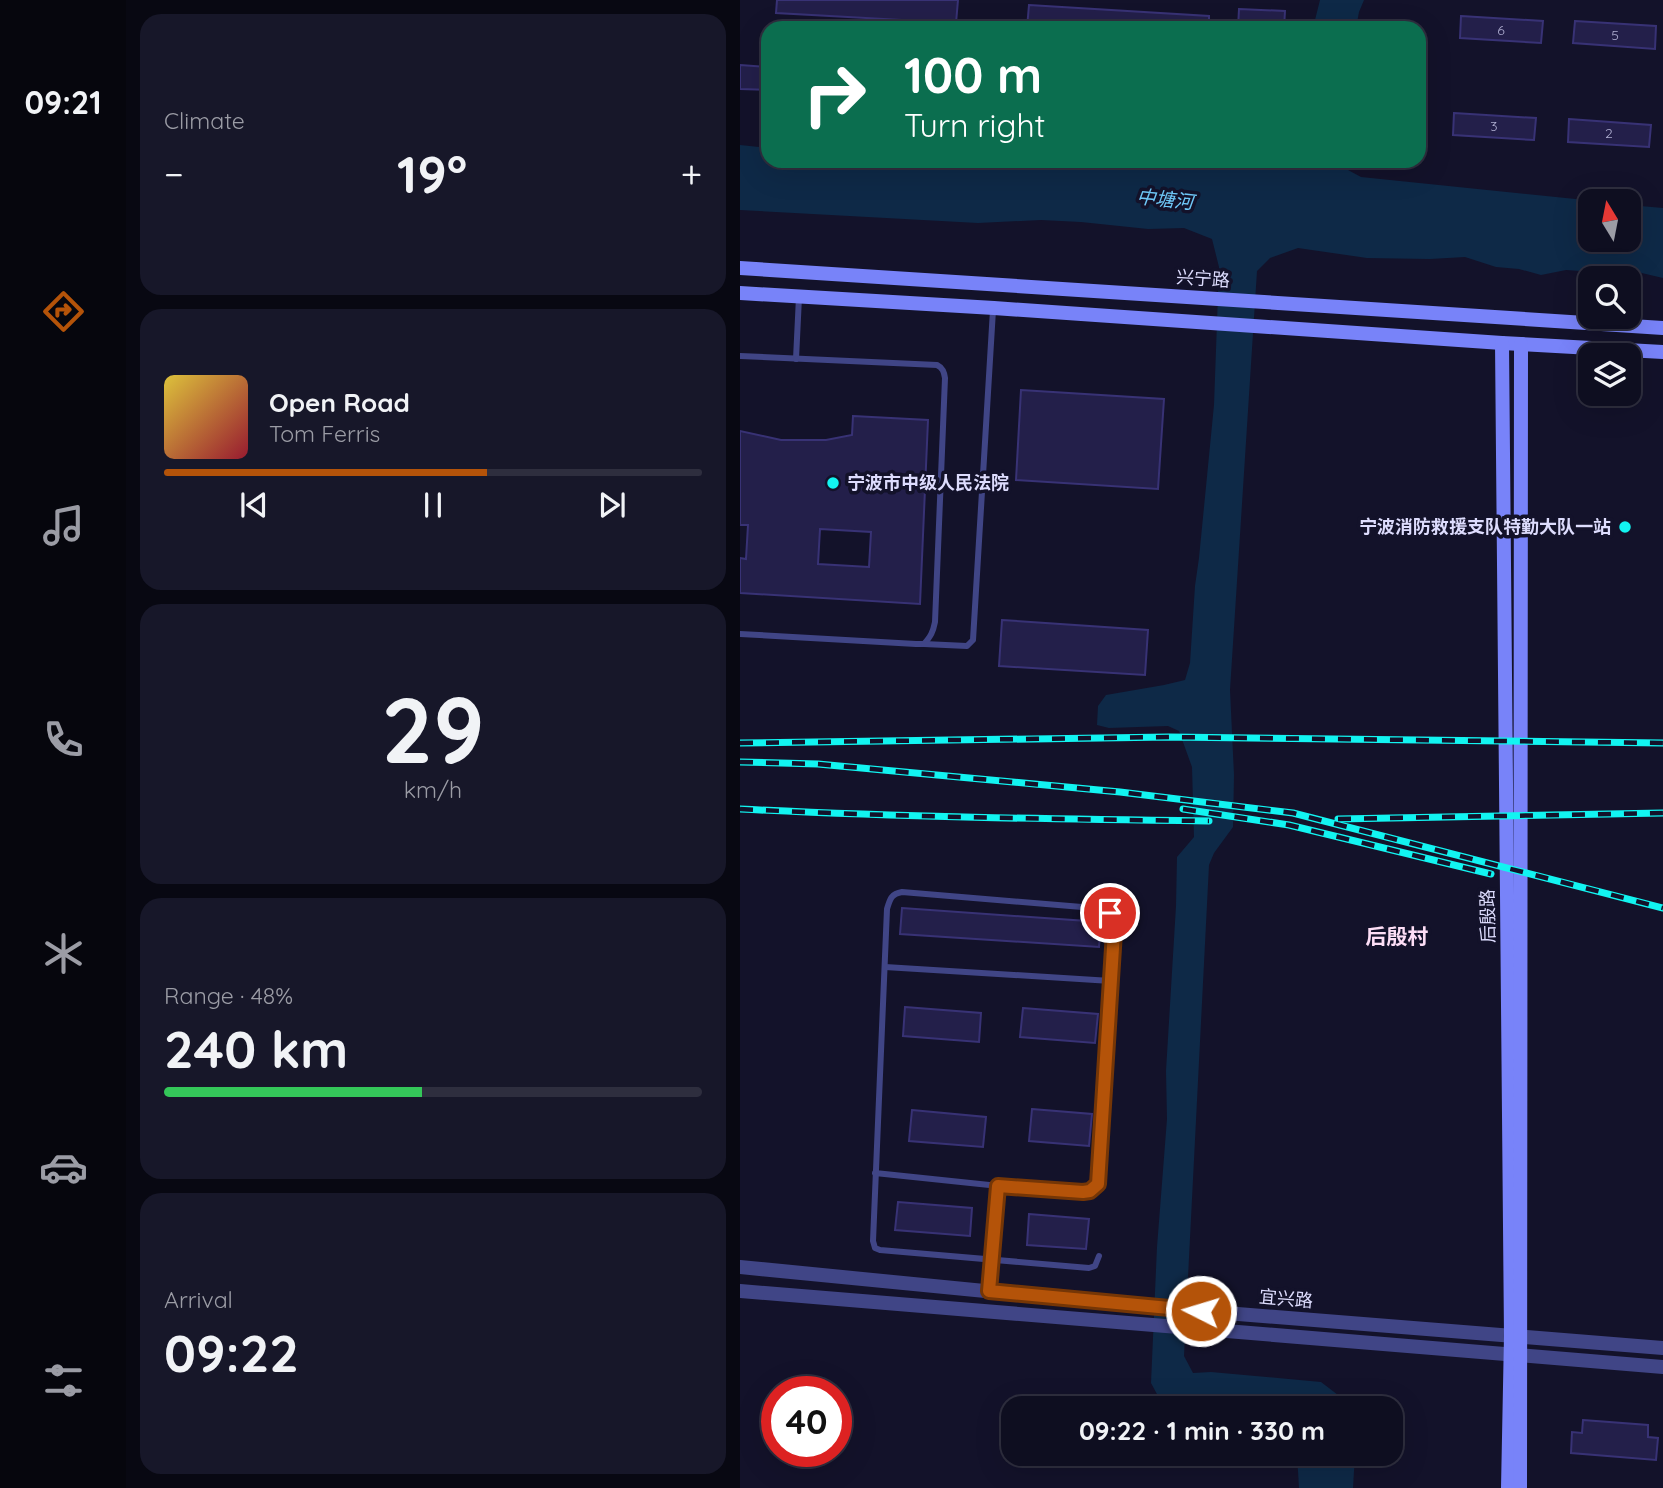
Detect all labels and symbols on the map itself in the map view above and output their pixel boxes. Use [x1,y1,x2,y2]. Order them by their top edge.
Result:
house number: 6 [1497,21,1505,39]
house number: 5 [1611,26,1619,44]
house number: 3 [1490,117,1498,135]
house number: 2 [1605,124,1613,142]
water label: 中塘河 [1135,184,1199,214]
north arrow [1578,189,1641,252]
street label: 兴宁路 [1175,265,1231,292]
place label: 宁波市中级人民法院 [847,471,1009,494]
marker: 宁波市中级人民法院 [825,475,841,491]
place label: 宁波消防救援支队特勤大队一站 [1359,515,1611,538]
marker: 宁波消防救援支队特勤大队一站 [1617,519,1633,535]
pin [1080,883,1140,943]
street label: 后殷路 [1476,889,1499,943]
district label: 后殷村 [1366,923,1429,949]
position arrow [1164,1274,1238,1348]
street label: 宜兴路 [1258,1285,1314,1312]
speed limit sign: 40 [761,1376,852,1467]

